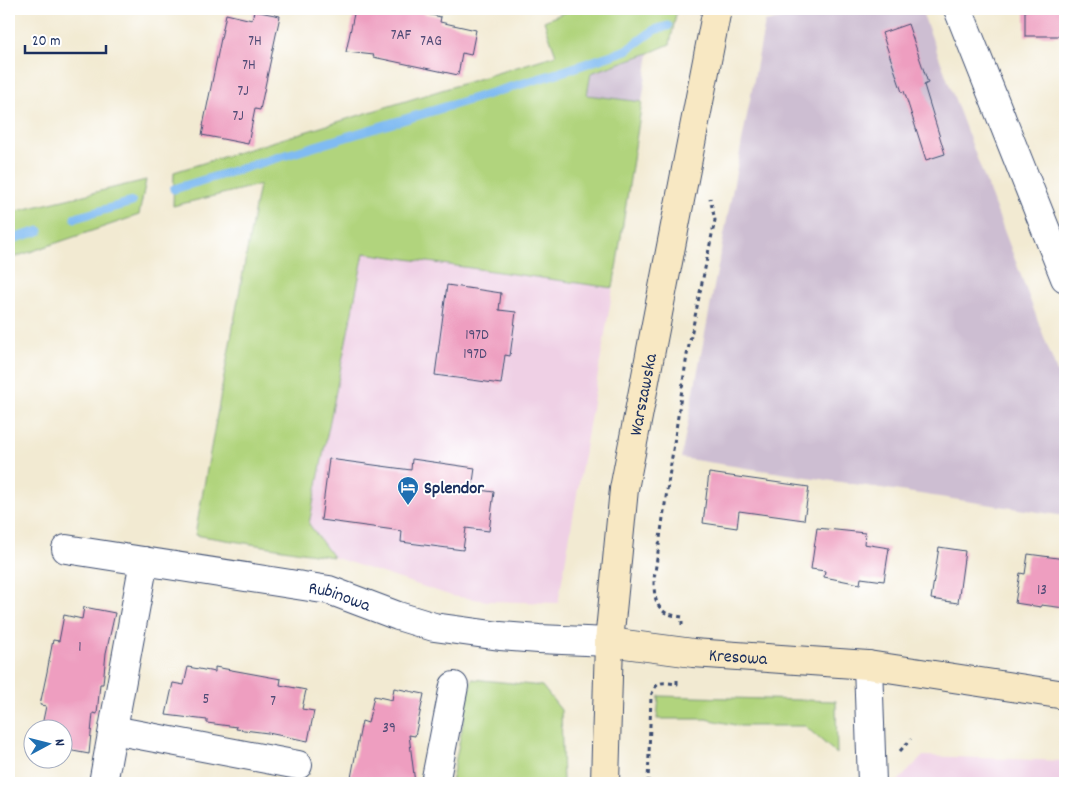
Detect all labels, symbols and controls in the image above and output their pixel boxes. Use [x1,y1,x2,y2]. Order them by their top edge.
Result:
scale bar [25,22,106,54]
house number: 7AF [391,25,412,47]
text: 20 m [32,31,60,53]
house number: 7H [248,31,262,53]
house number: 7AG [420,31,442,53]
house number: 7H [242,55,256,77]
house number: 7J [237,81,249,103]
house number: 7J [232,106,244,128]
house number: 197D [465,325,489,347]
house number: 197D [463,344,487,366]
street label: Warszawska [625,351,665,438]
hotel icon: Splendor [396,475,420,506]
place label: Splendor [424,477,484,502]
street label: Rubinowa [307,577,374,620]
house number: 13 [1037,580,1047,602]
house number: 1 [78,637,82,659]
street label: Kresowa [708,644,769,673]
house number: 5 [203,689,210,711]
house number: 7 [270,691,276,713]
house number: 39 [382,718,396,740]
north arrow [22,720,72,770]
text: N [49,738,69,747]

